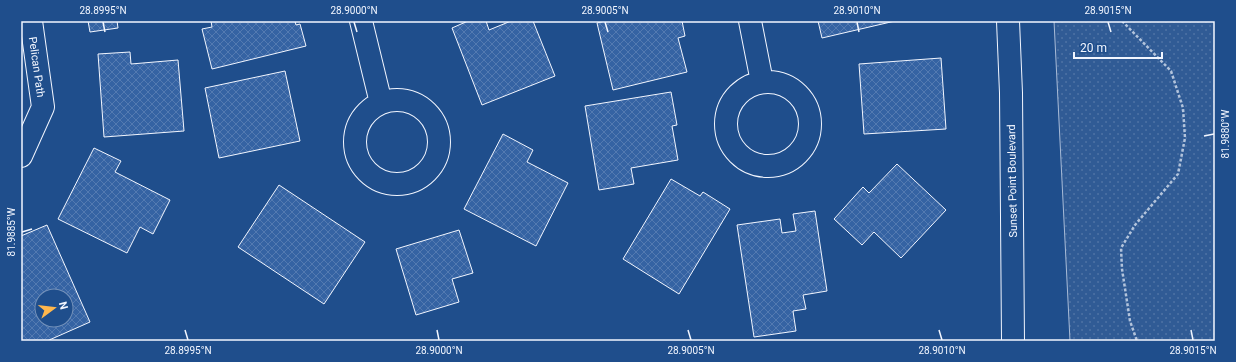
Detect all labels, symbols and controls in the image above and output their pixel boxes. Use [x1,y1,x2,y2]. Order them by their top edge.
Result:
text: 28.8995°N [79,5,127,16]
text: 28.9000°N [330,5,378,16]
text: 28.9005°N [581,5,629,16]
text: 28.9010°N [833,5,881,16]
text: 28.9015°N [1084,5,1132,16]
scale bar [1074,34,1162,60]
street label: Pelican Path [26,36,47,98]
text: 20 m [1080,41,1107,55]
text: 81.9880°W [1220,109,1231,158]
street label: Sunset Point Boulevard [1005,124,1020,238]
text: 81.9885°W [6,207,17,256]
north arrow [34,288,74,328]
text: N [56,300,71,311]
text: 28.8995°N [164,345,212,356]
text: 28.9000°N [415,345,463,356]
text: 28.9005°N [667,345,715,356]
text: 28.9010°N [918,345,966,356]
text: 28.9015°N [1169,345,1217,356]

